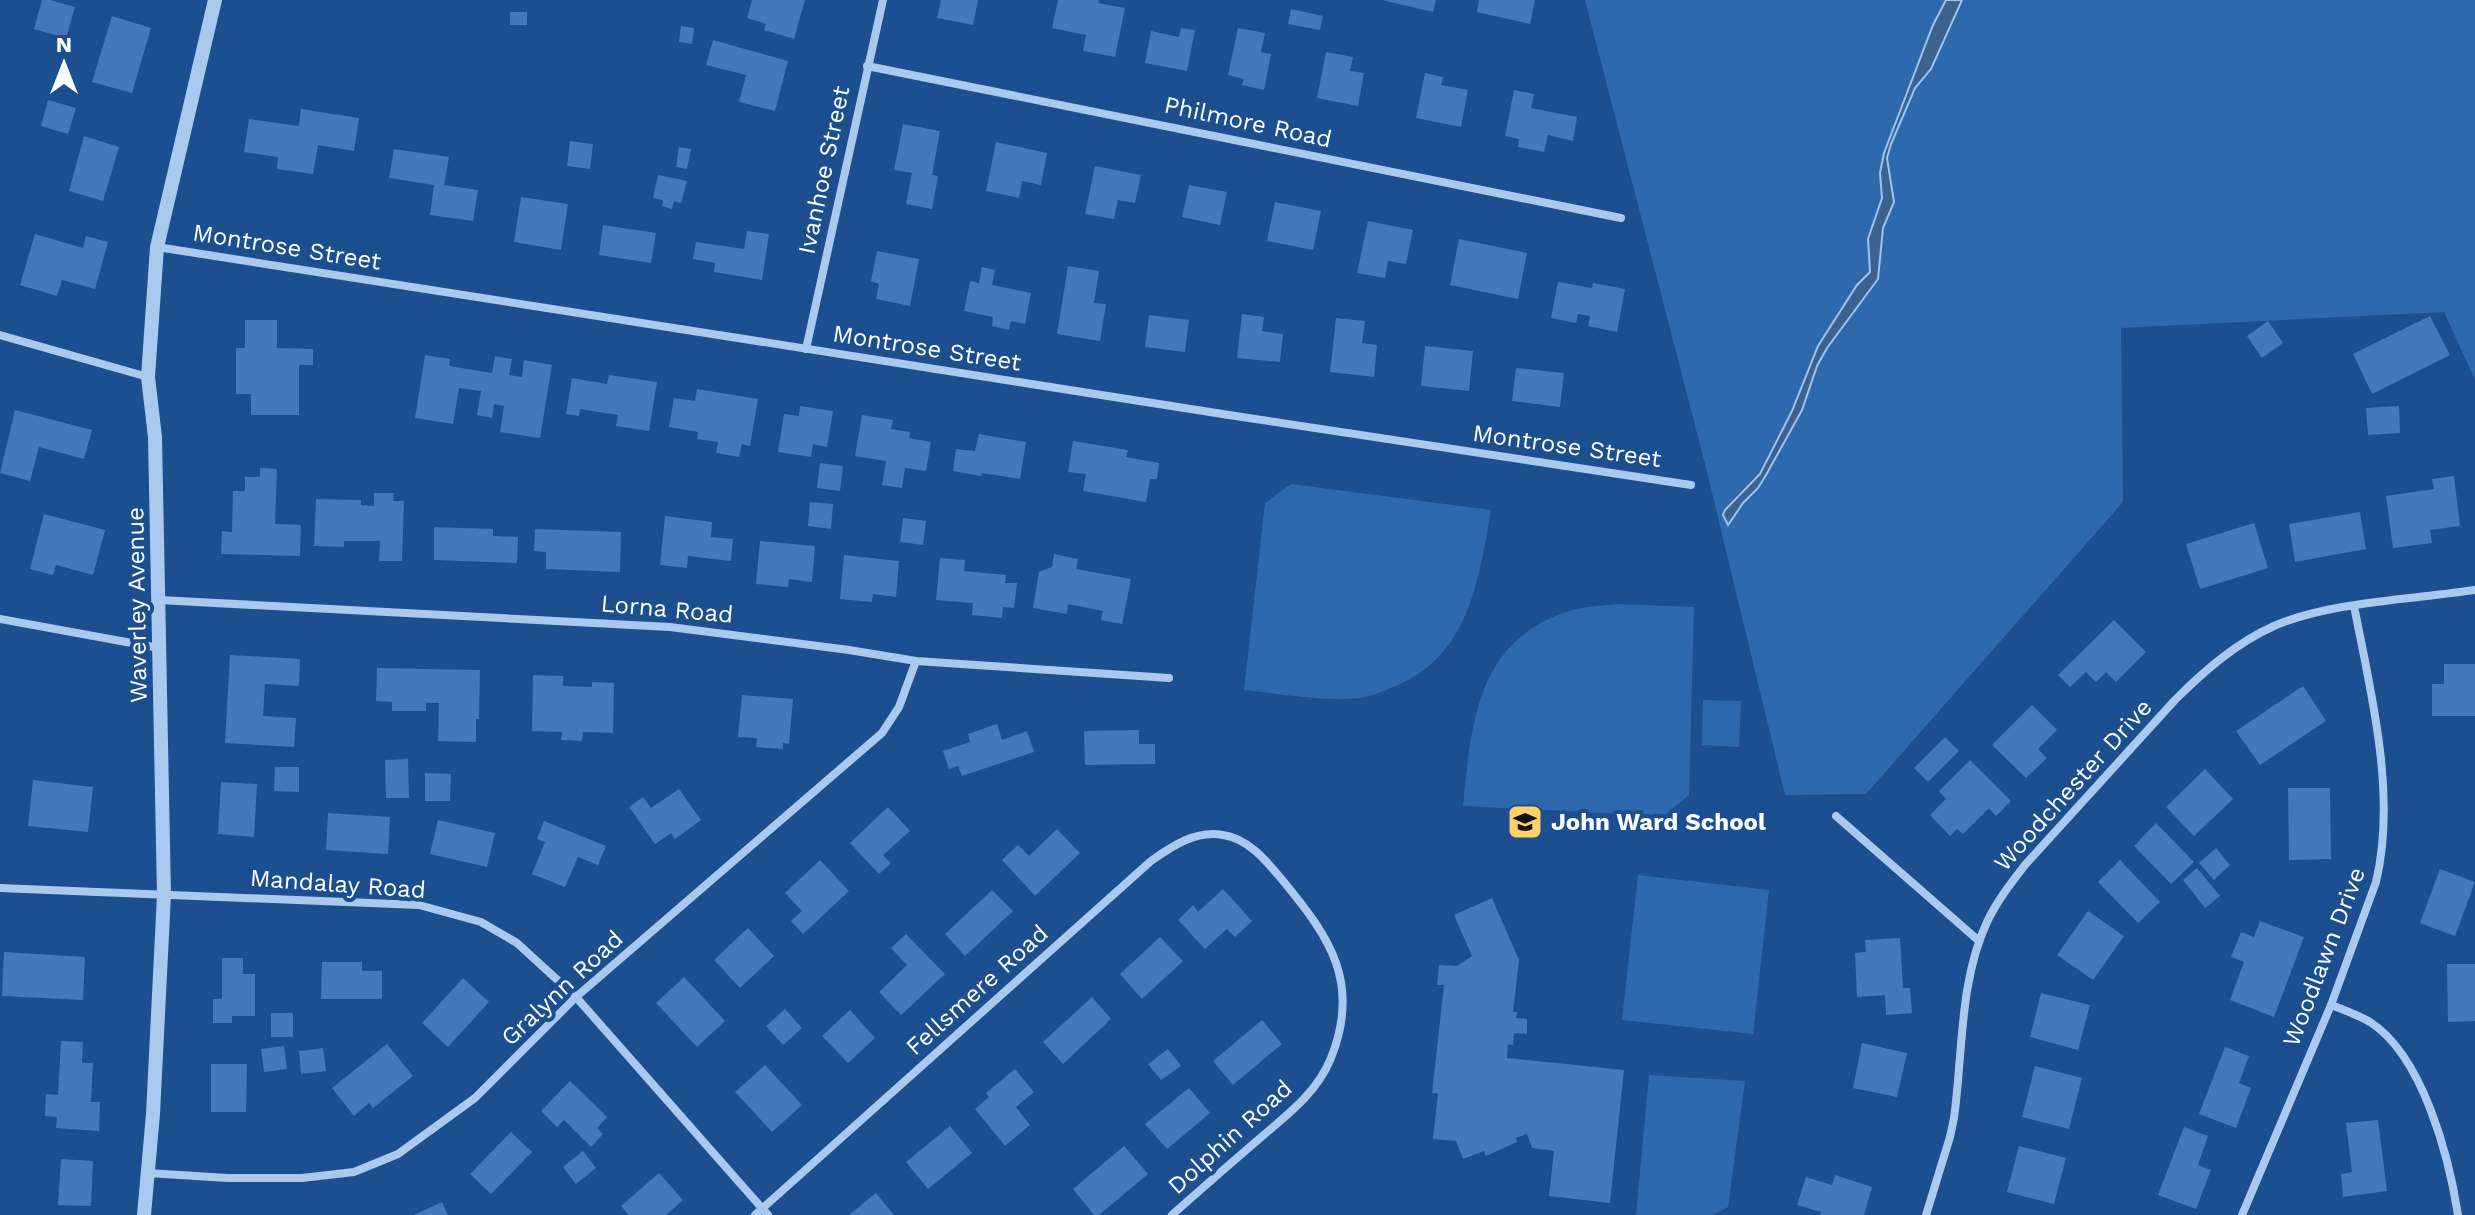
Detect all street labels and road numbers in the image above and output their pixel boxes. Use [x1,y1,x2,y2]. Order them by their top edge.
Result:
street label: Ivanhoe Street [793,83,855,257]
street label: Philmore Road [1162,91,1334,153]
street label: Montrose Street [191,218,383,276]
street label: Montrose Street [831,319,1023,377]
street label: Montrose Street [1471,419,1663,473]
street label: Waverley Avenue [121,507,153,703]
street label: Lorna Road [600,589,734,629]
street label: Woodchester Drive [1988,693,2158,877]
street label: Woodlawn Drive [2277,863,2371,1051]
street label: Mandalay Road [249,864,427,904]
street label: Fellsmere Road [900,919,1054,1061]
street label: Gralynn Road [495,925,629,1051]
street label: Dolphin Road [1162,1074,1298,1200]

